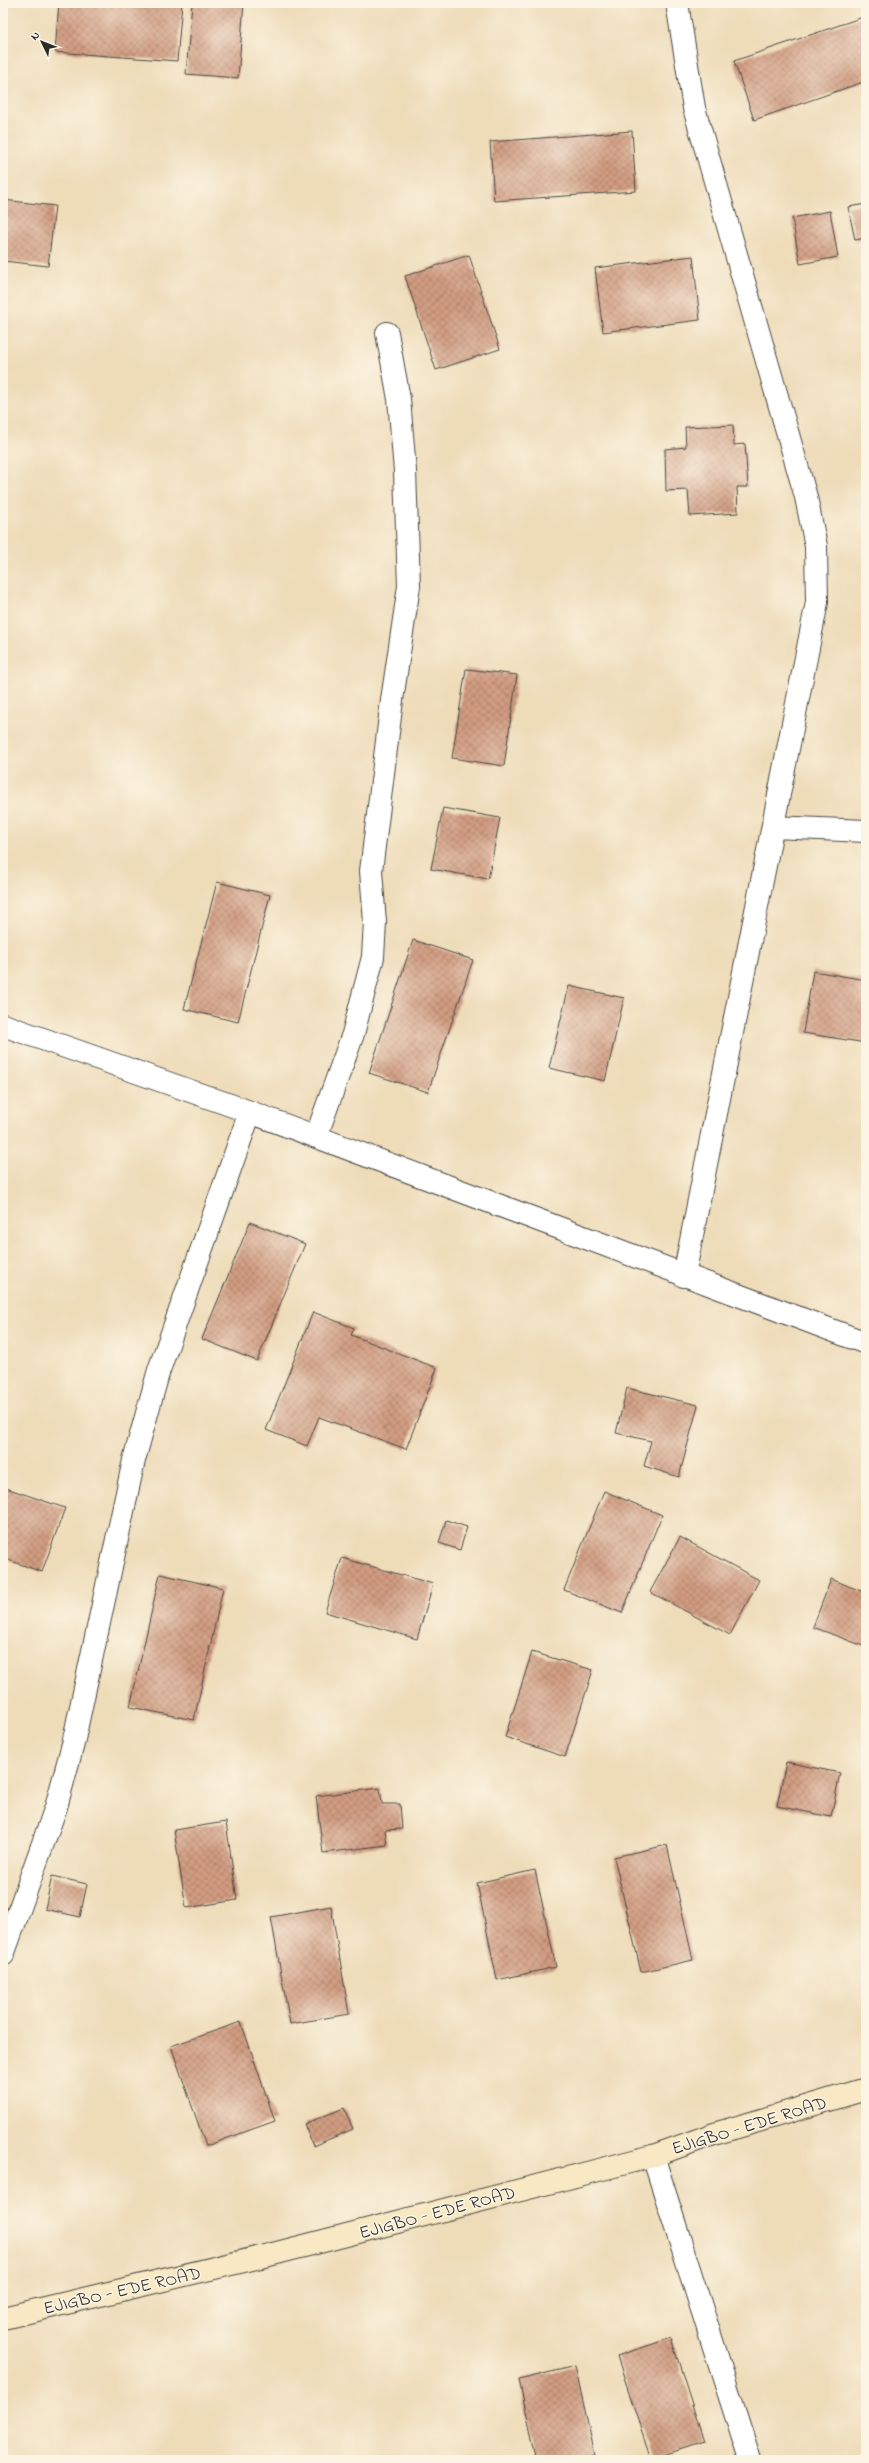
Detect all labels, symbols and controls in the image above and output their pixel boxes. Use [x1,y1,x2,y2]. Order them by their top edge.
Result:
north arrow [22,22,62,62]
text: N [27,28,44,44]
street label: EJIGBO - EDE ROAD [669,2091,830,2163]
street label: EJIGBO - EDE ROAD [357,2181,518,2247]
street label: EJIGBO - EDE ROAD [41,2261,204,2323]

